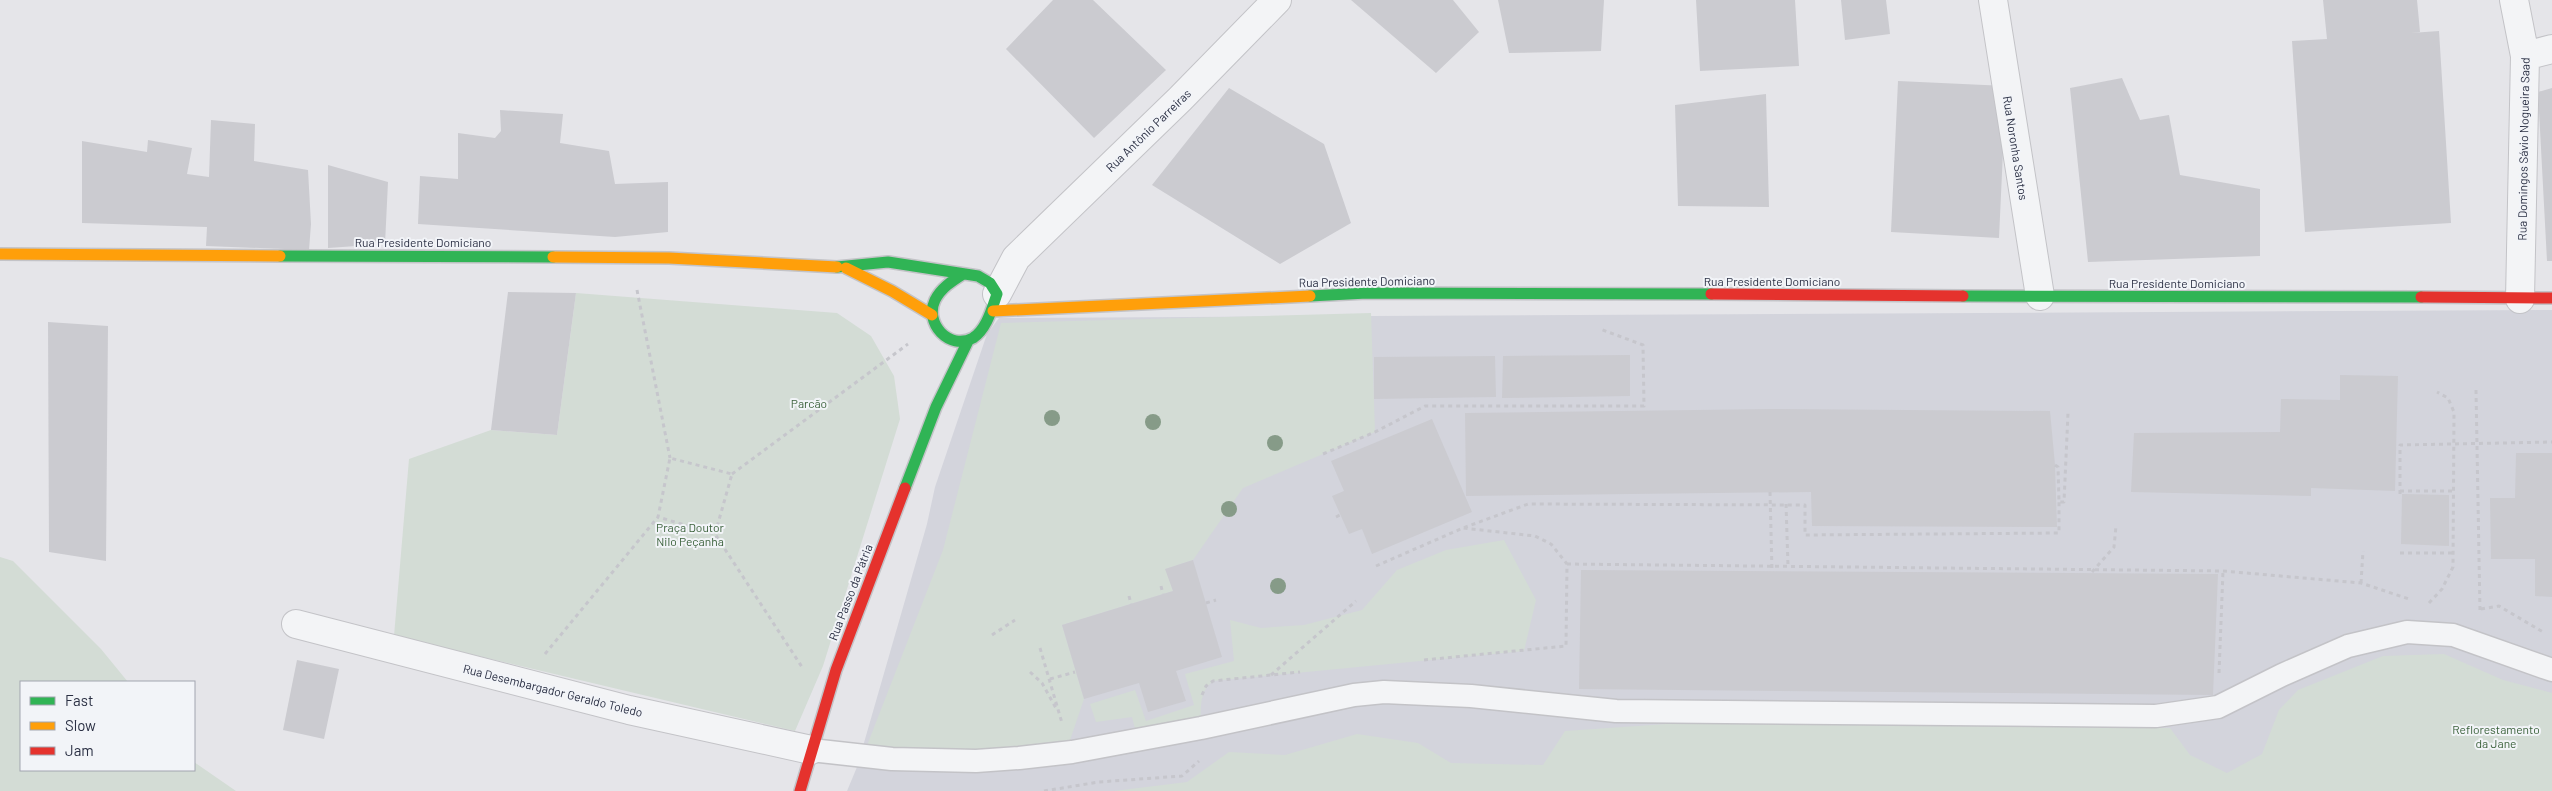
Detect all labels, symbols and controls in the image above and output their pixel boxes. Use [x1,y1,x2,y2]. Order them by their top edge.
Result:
street label: Rua Domingos Sávio Nogueira Saad [2514,57,2532,241]
street label: Rua Antônio Parreiras [1103,86,1194,174]
street label: Rua Noronha Santos [2001,95,2031,201]
street label: Rua Presidente Domiciano [355,235,491,249]
street label: Rua Presidente Domiciano [1299,273,1435,289]
street label: Rua Presidente Domiciano [1704,274,1840,288]
street label: Rua Presidente Domiciano [2109,276,2245,290]
park label: Parcão [791,396,827,410]
park label: Praça Doutor Nilo Peçanha [656,520,725,548]
street label: Rua Passo da Pátria [825,542,875,642]
street label: Rua Desembargador Geraldo Toledo [462,661,644,719]
legend [20,681,195,771]
text: Fast [65,691,93,709]
text: Slow [65,716,96,734]
park label: Reflorestamento da Jane [2452,722,2540,750]
text: Jam [65,741,94,759]

